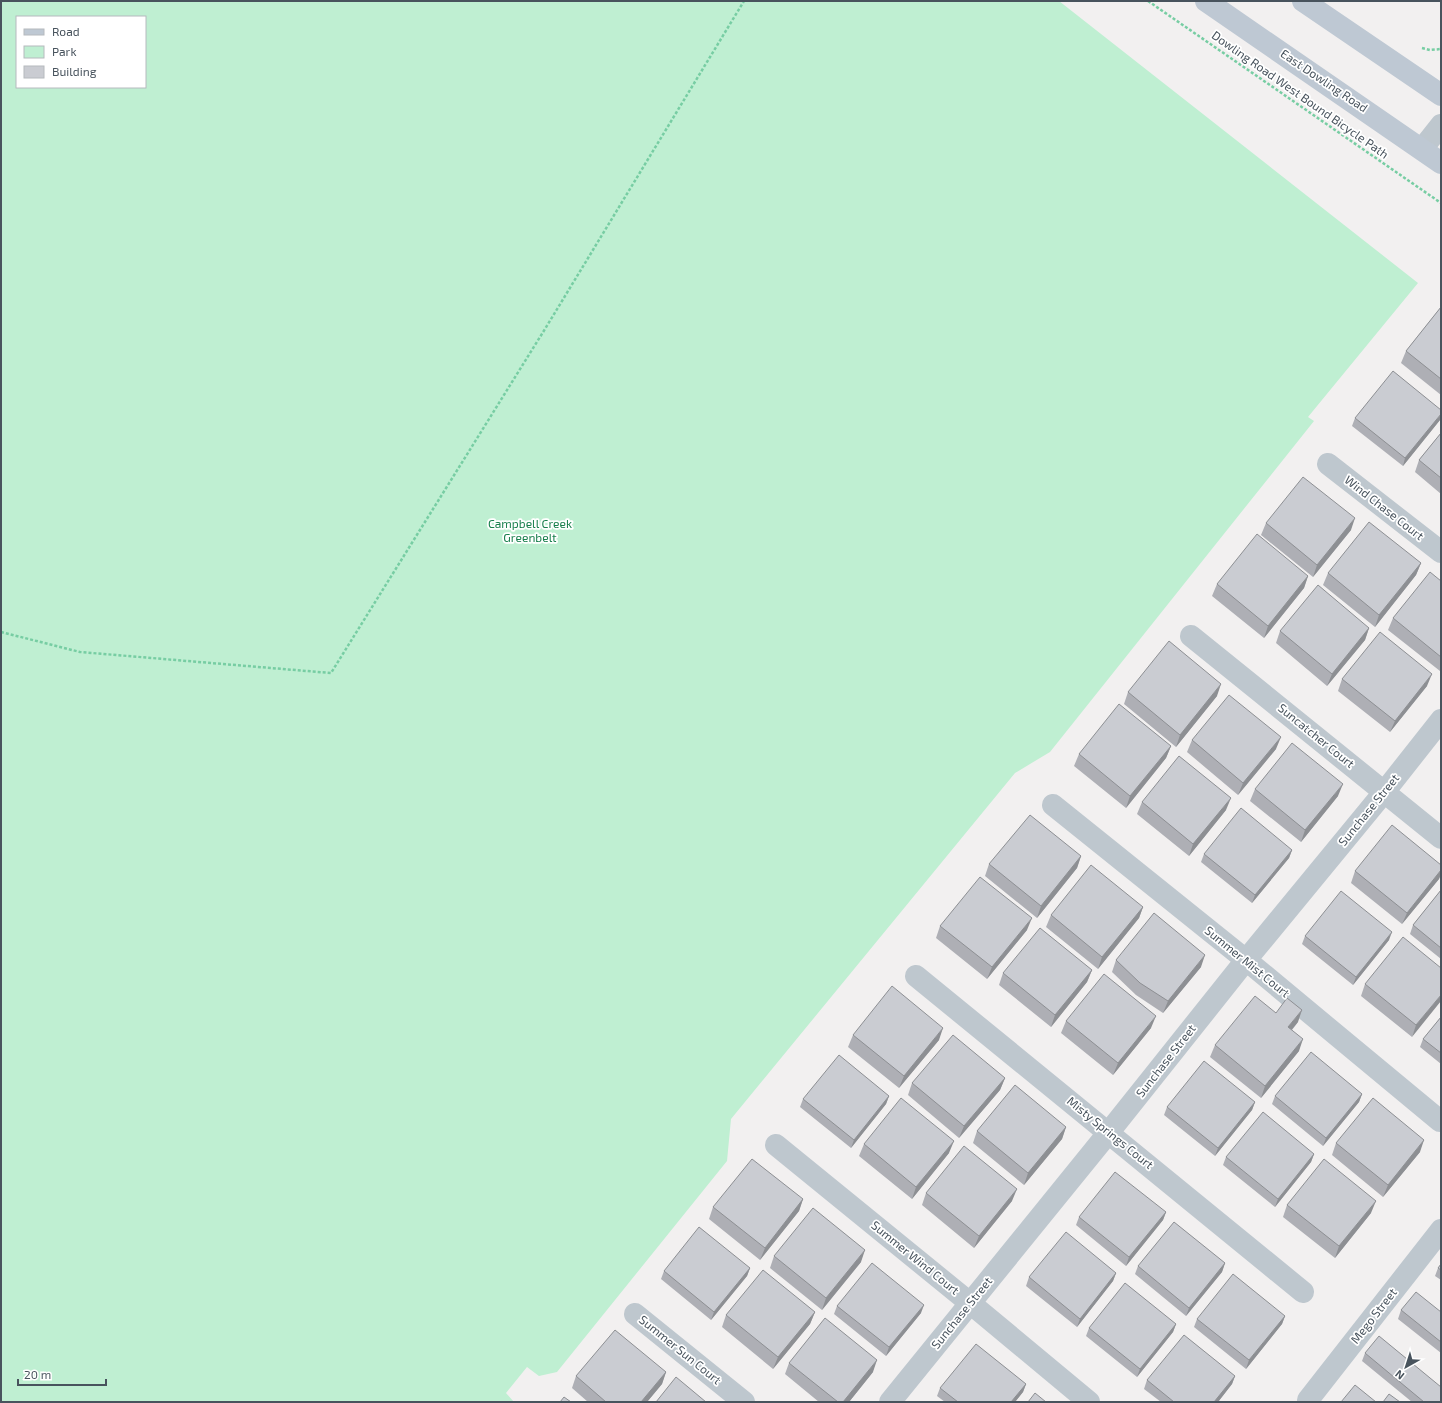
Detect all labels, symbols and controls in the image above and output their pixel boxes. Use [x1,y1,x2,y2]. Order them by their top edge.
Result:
legend [16,16,146,88]
text: Road [52,24,80,38]
street label: Dowling Road West Bound Bicycle Path [1210,27,1392,161]
text: Park [52,44,77,58]
street label: East Dowling Road [1278,46,1371,114]
text: Building [52,64,97,78]
street label: Wind Chase Court [1342,472,1427,543]
park label: Campbell Creek Greenbelt [488,516,572,544]
street label: Suncatcher Court [1276,700,1358,770]
street label: Sunchase Street [1335,770,1402,848]
street label: Summer Mist Court [1202,923,1293,1000]
street label: Sunchase Street [1132,1021,1198,1100]
street label: Misty Springs Court [1065,1093,1157,1172]
street label: Summer Wind Court [869,1218,963,1297]
street label: Sunchase Street [928,1273,995,1351]
street label: Mego Street [1347,1285,1399,1346]
street label: Summer Sun Court [637,1312,725,1387]
north arrow [1386,1347,1426,1387]
scale bar [18,1361,106,1387]
text: 20 m [24,1367,51,1381]
text: N [1392,1368,1407,1383]

